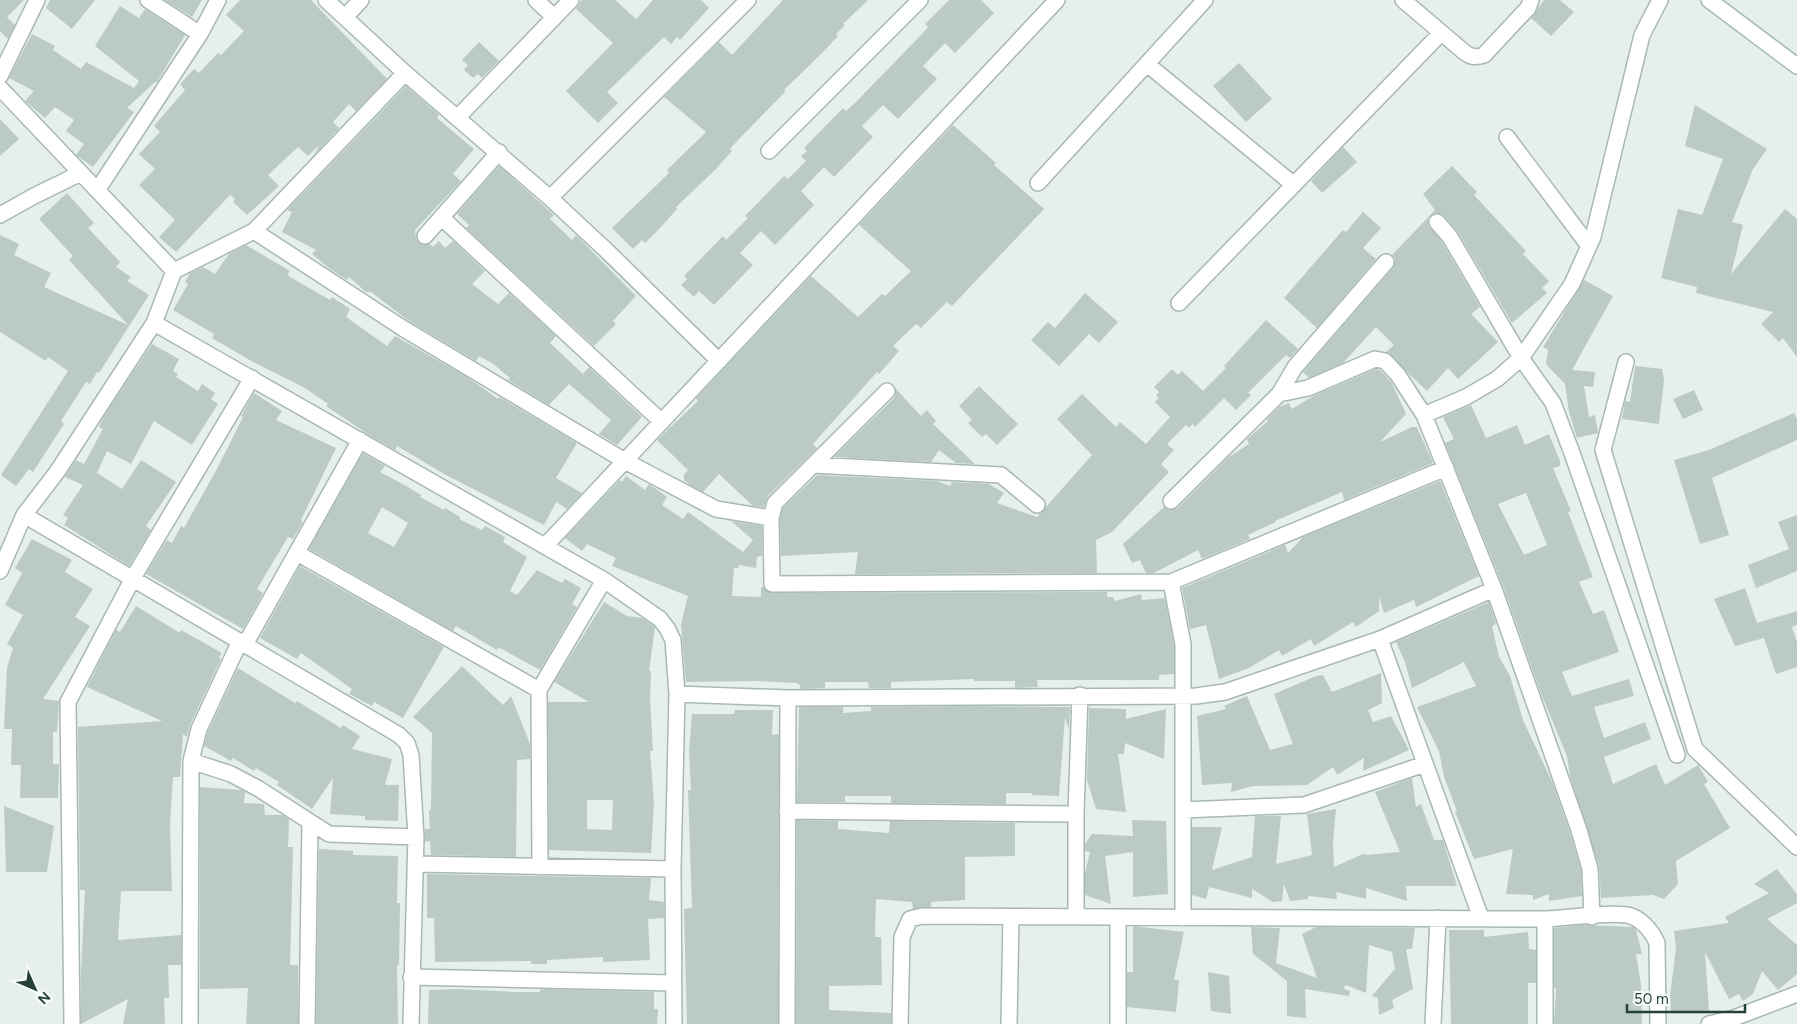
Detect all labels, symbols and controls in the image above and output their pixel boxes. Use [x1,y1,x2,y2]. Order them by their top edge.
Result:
north arrow [10,964,60,1014]
scale bar [1627,982,1744,1014]
text: N [34,988,54,1008]
text: 50 m [1634,990,1669,1008]

